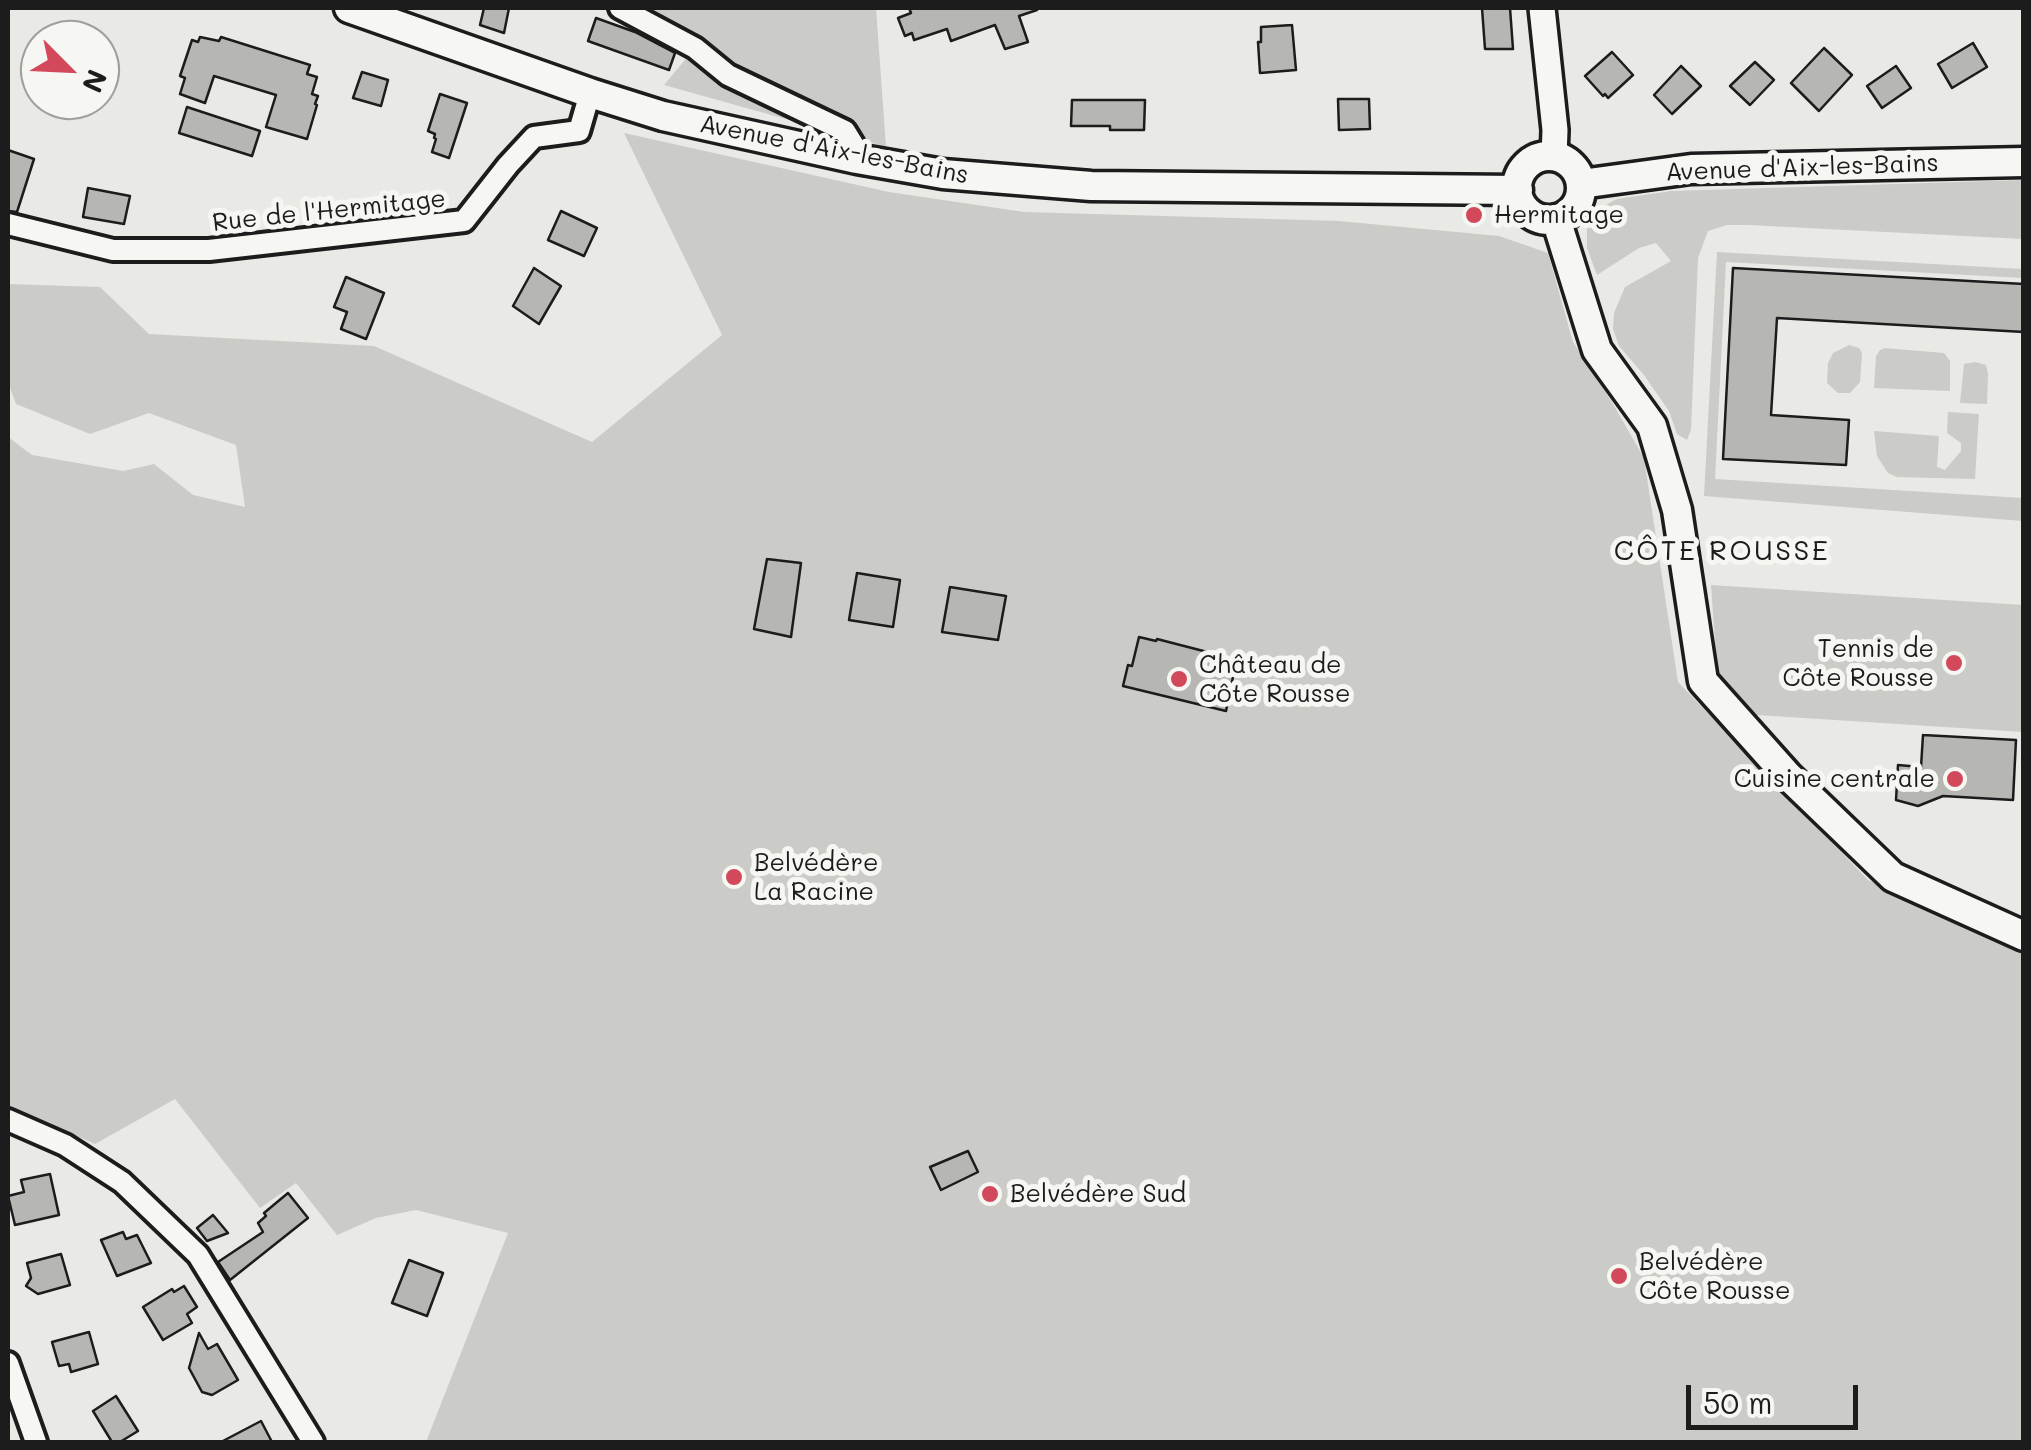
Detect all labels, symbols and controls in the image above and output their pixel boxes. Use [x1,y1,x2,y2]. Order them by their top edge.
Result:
north arrow [20,20,120,120]
text: N [75,64,116,98]
street label: Avenue d'Aix-les-Bains [697,109,971,191]
street label: Avenue d'Aix-les-Bains [1665,148,1939,188]
street label: Rue de l'Hermitage [211,184,447,238]
place label: Hermitage [1494,200,1624,230]
marker: Hermitage [1463,204,1485,226]
district label: CÔTE ROUSSE [1614,534,1830,568]
place label: Tennis de Côte Rousse [1783,634,1934,693]
place label: Château de Côte Rousse [1199,650,1350,709]
marker: Tennis de Côte Rousse [1943,652,1965,674]
marker: Château de Côte Rousse [1168,668,1190,690]
place label: Cuisine centrale [1734,764,1935,794]
marker: Cuisine centrale [1944,768,1966,790]
place label: Belvédère La Racine [754,848,879,907]
marker: Belvédère La Racine [723,866,745,888]
place label: Belvédère Sud [1010,1179,1186,1209]
marker: Belvédère Sud [979,1183,1001,1205]
place label: Belvédère Côte Rousse [1639,1247,1790,1306]
marker: Belvédère Côte Rousse [1608,1265,1630,1287]
scale bar [1691,1365,1864,1427]
text: 50 m [1703,1382,1773,1422]

